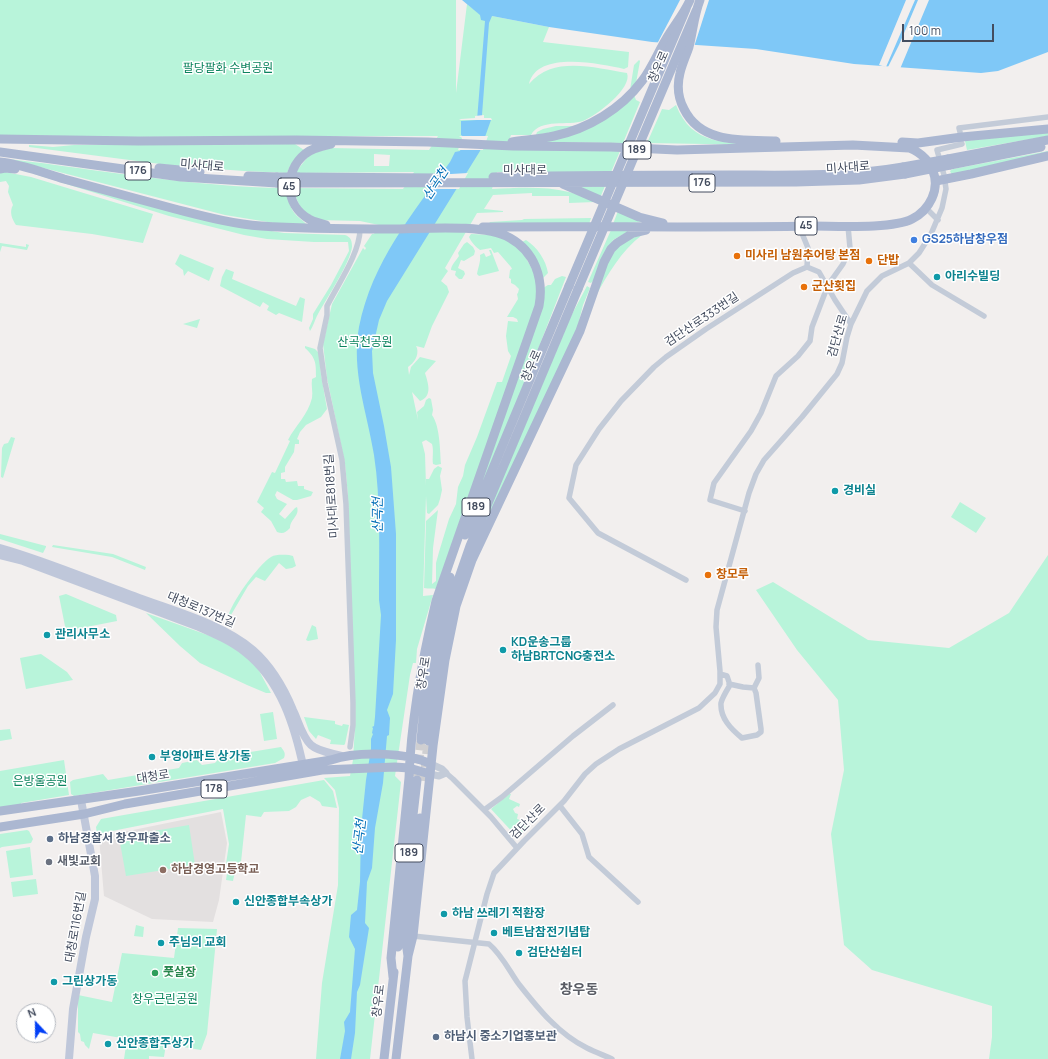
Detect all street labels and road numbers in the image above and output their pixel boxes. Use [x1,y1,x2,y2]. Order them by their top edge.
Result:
street label: 창우로 [646,49,672,85]
road number: 189 [623,141,651,159]
street label: 미사대로 [179,157,225,175]
street label: 미사대로 [825,159,871,177]
road number: 176 [125,162,151,180]
street label: 미사대로 [503,164,547,178]
road number: 176 [689,174,715,192]
road number: 45 [278,178,300,196]
road number: 45 [795,217,817,235]
street label: 검단산로333번길 [662,290,742,350]
street label: 검단산로 [825,313,851,359]
street label: 창우로 [519,348,545,384]
street label: 미사대로818번길 [322,453,342,539]
road number: 189 [462,498,490,516]
street label: 대청로137번길 [165,589,237,631]
street label: 창우로 [414,656,434,690]
street label: 대청로 [136,767,170,787]
road number: 178 [201,780,227,798]
street label: 검단산로 [507,801,549,843]
road number: 189 [395,844,423,862]
street label: 대청로116번길 [63,890,89,964]
street label: 창우로 [370,984,388,1018]

